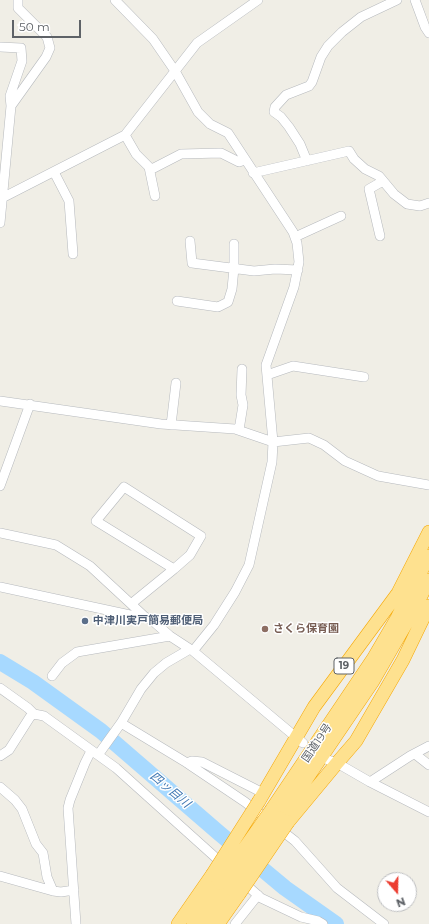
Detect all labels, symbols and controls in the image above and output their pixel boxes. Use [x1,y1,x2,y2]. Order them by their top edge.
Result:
scale bar [14,12,83,38]
text: 50 m [19,19,50,34]
place label: 中津川実戸簡易郵便局 [93,614,203,628]
marker: 中津川実戸簡易郵便局 [80,616,90,626]
place label: さくら保育園 [273,622,339,636]
marker: さくら保育園 [260,624,270,634]
road number: 19 [334,658,354,674]
street label: 国道19号 [299,721,335,765]
water label: 四ッ目川 [147,769,193,811]
north arrow [377,872,417,912]
text: N [394,894,407,910]

